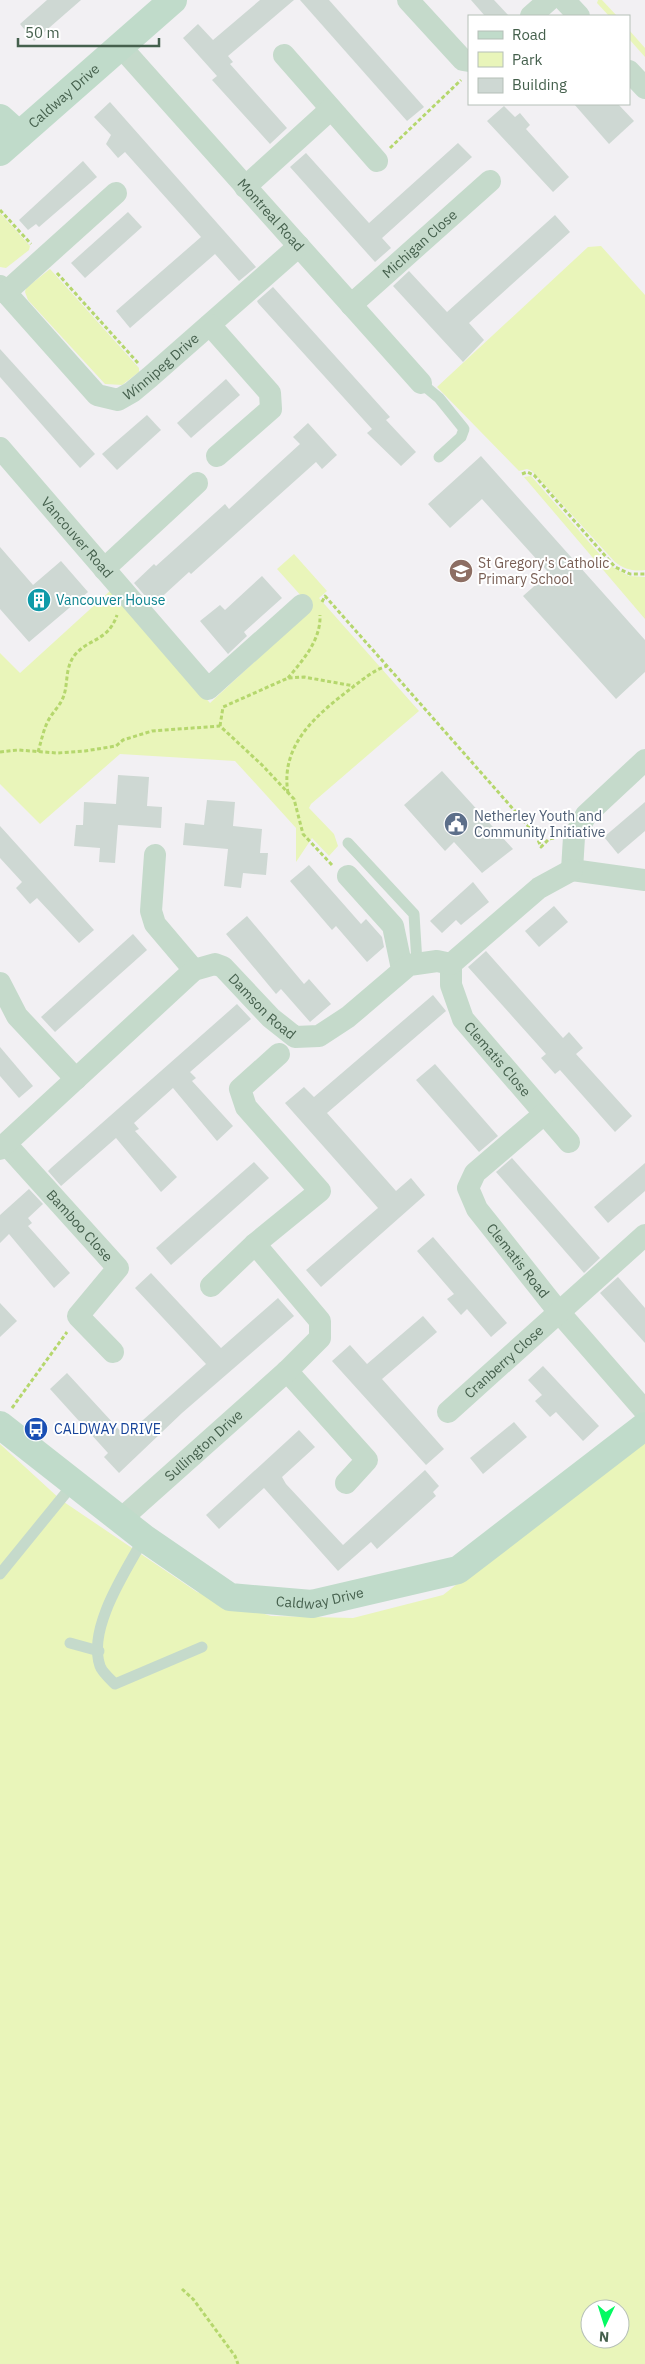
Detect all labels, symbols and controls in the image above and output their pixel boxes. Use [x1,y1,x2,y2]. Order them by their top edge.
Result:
scale bar [18,15,159,47]
legend [468,15,630,105]
text: 50 m [25,23,60,42]
text: Road [512,25,547,44]
text: Park [512,50,542,69]
street label: Caldway Drive [24,60,103,132]
text: Building [512,75,567,94]
street label: Montreal Road [234,175,308,255]
street label: Michigan Close [378,205,461,282]
street label: Winnipeg Drive [120,329,203,404]
street label: Vancouver Road [37,493,117,582]
place label: St Gregory's Catholic Primary School [478,554,609,588]
school or university icon: St Gregory's Catholic Primary School [448,558,474,584]
building icon: Vancouver House [26,587,52,613]
place label: Vancouver House [56,591,166,609]
place label: Netherley Youth and Community Initiative [474,807,606,841]
public building icon: Netherley Youth and Community Initiative [443,811,469,837]
street label: Damson Road [225,970,300,1043]
street label: Clematis Close [460,1018,535,1101]
street label: Bamboo Close [43,1186,117,1266]
street label: Clematis Road [483,1219,553,1302]
street label: Cranberry Close [460,1321,547,1402]
street label: Sullington Drive [161,1406,247,1485]
bus stop icon: CALDWAY DRIVE [23,1416,49,1442]
place label: CALDWAY DRIVE [54,1420,161,1438]
street label: Caldway Drive [275,1583,366,1613]
north arrow [580,2299,630,2349]
text: N [598,2328,610,2346]

